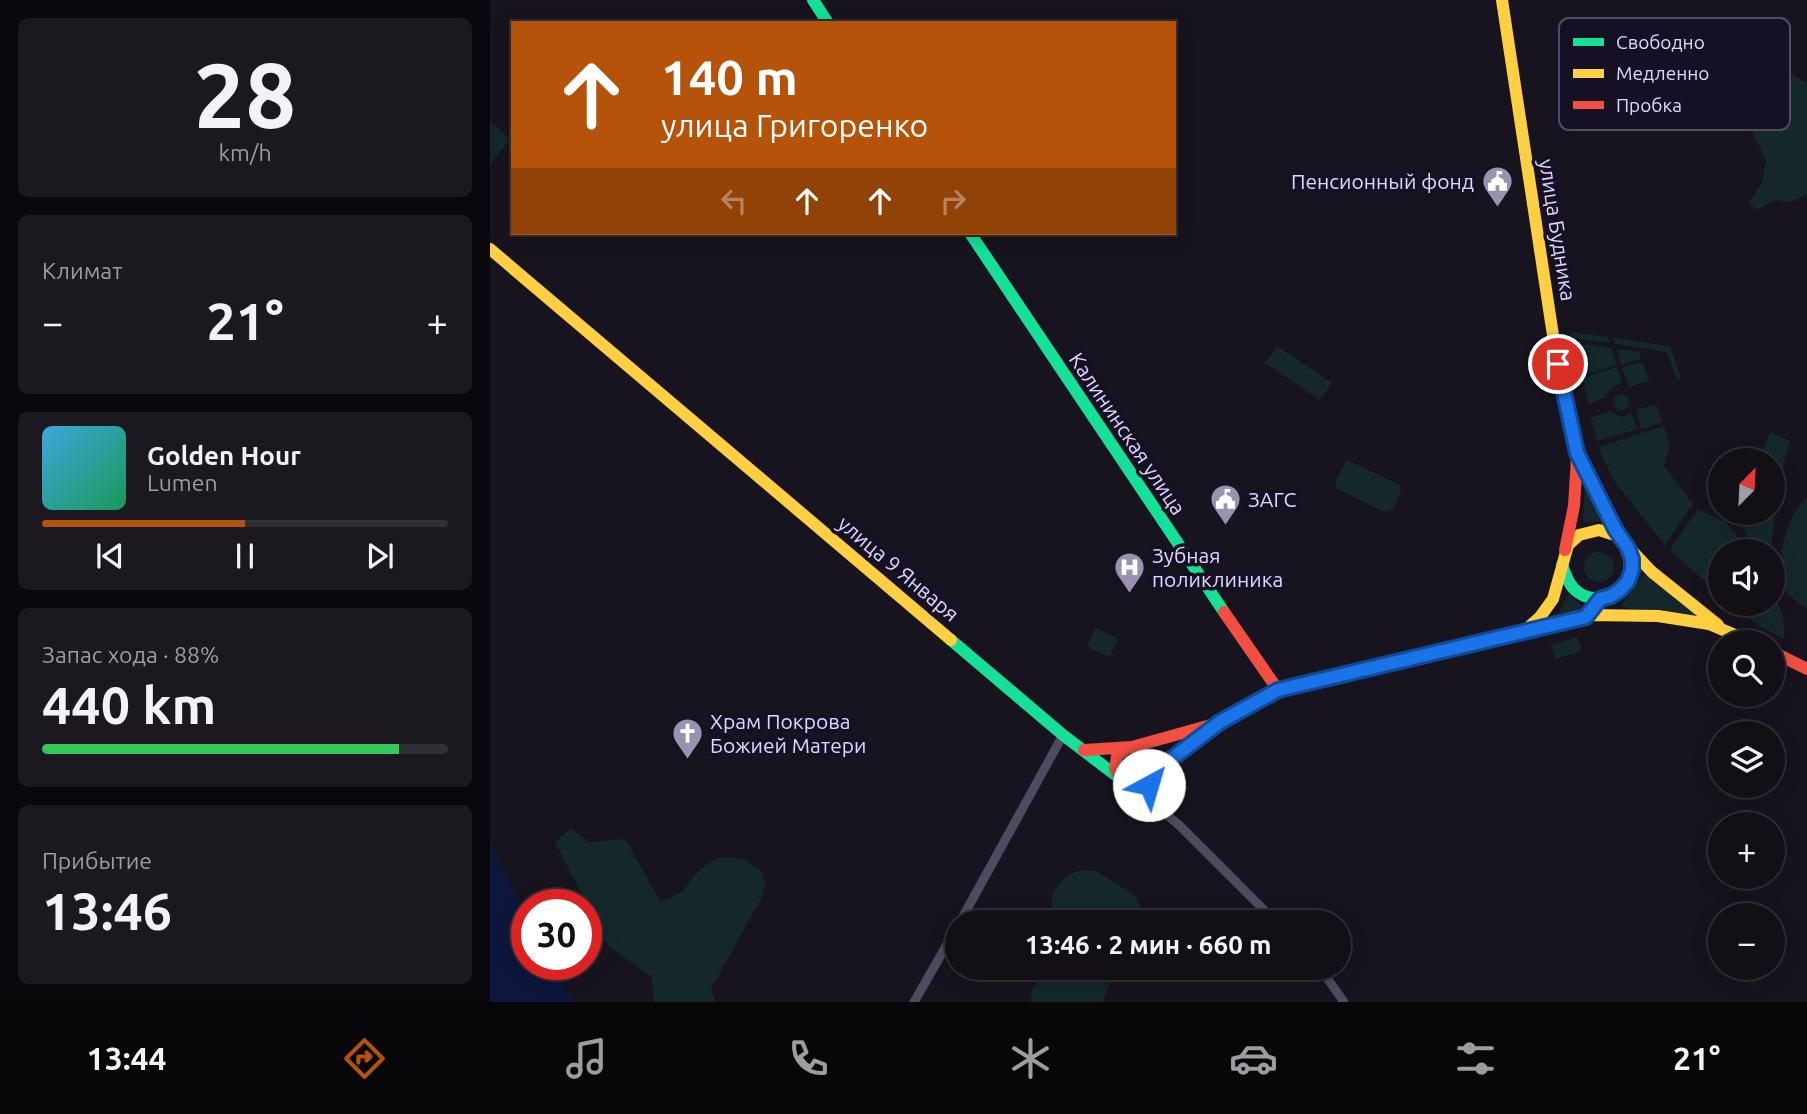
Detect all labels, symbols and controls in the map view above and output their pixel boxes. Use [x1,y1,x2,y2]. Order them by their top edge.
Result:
legend [1559,18,1790,130]
text: Свободно [1616,31,1705,53]
text: 28 [194,43,296,145]
icon: ahead [546,49,637,140]
text: 140 m [661,49,798,104]
text: Медленно [1616,62,1709,84]
text: Пробка [1616,94,1682,116]
text: улица Григоренко [661,107,928,143]
text: km/h [218,140,272,165]
street label: улица Будника [1535,157,1581,303]
public building icon: Пенсионный фонд [1480,165,1514,209]
place label: Пенсионный фонд [1291,169,1474,193]
icon: left [715,182,753,220]
icon: ahead [788,182,826,220]
icon: ahead [861,182,899,220]
icon: right [934,182,972,220]
text: Климат [42,258,122,283]
text: 21° [206,292,284,350]
text: − [42,301,63,343]
text: + [427,301,448,343]
pin [1528,334,1588,394]
icon: arrive [1539,345,1577,383]
street label: Калининская улица [1065,348,1191,519]
text: Golden Hour [147,441,301,470]
north arrow [1708,448,1785,525]
map controls [1708,448,1785,980]
text: Lumen [147,470,218,495]
public building icon: ЗАГС [1208,483,1242,527]
place label: ЗАГС [1248,487,1297,511]
street label: улица 9 Января [833,511,964,626]
icon: previous [91,537,129,575]
icon: pause [226,537,264,575]
icon: next [361,537,399,575]
button: sound [1708,539,1785,616]
place label: Зубная поликлиника [1152,543,1283,591]
hospital icon: Зубная поликлиника [1112,551,1146,595]
button: search [1708,630,1785,707]
text: Запас хода · 88% [42,642,219,667]
text: 440 km [42,676,216,734]
place label: Храм Покрова Божией Матери [710,709,866,757]
church icon: Храм Покрова Божией Матери [670,717,704,761]
button: layers [1708,721,1785,798]
position arrow [1112,748,1186,822]
button: + [1708,812,1785,889]
text: Прибытие [42,848,152,873]
text: 13:46 [42,882,172,940]
speed limit sign: 30 [511,889,602,980]
button: − [1708,903,1785,980]
text: 13:46 · 2 мин · 660 m [1025,930,1271,959]
icon: directions [340,1034,389,1083]
icon: music [562,1034,611,1083]
icon: phone [784,1034,833,1083]
icon: climate [1006,1034,1055,1083]
icon: car [1229,1034,1278,1083]
icon: filters [1451,1034,1500,1083]
text: 13:44 [87,1040,167,1076]
text: 21° [1673,1040,1720,1076]

